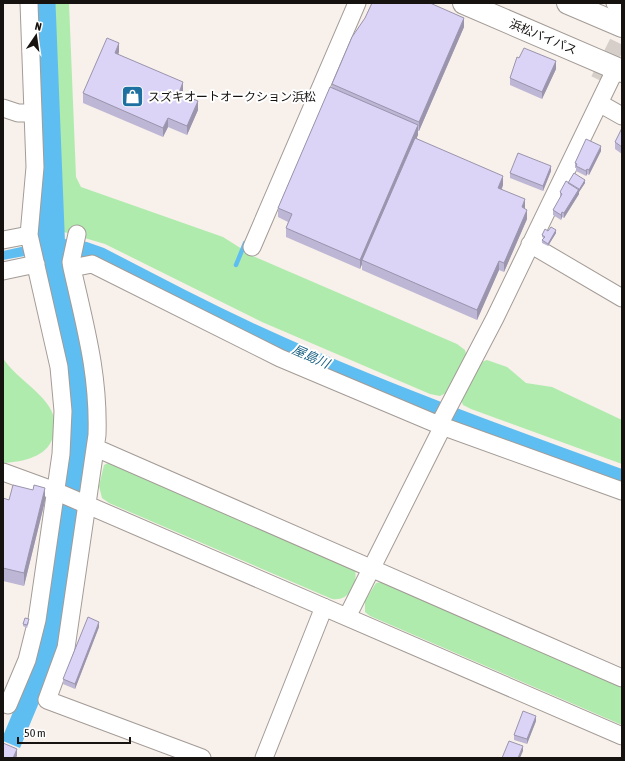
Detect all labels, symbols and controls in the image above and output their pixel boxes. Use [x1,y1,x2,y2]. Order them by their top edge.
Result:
north arrow [16,16,56,56]
street label: 浜松バイパス [507,17,579,57]
text: N [34,20,43,33]
shop icon: スズキオートオークション浜松 [120,84,146,110]
place label: スズキオートオークション浜松 [148,90,316,104]
water label: 屋島川 [290,342,333,372]
scale bar [18,719,130,745]
text: 50 m [24,726,46,740]

